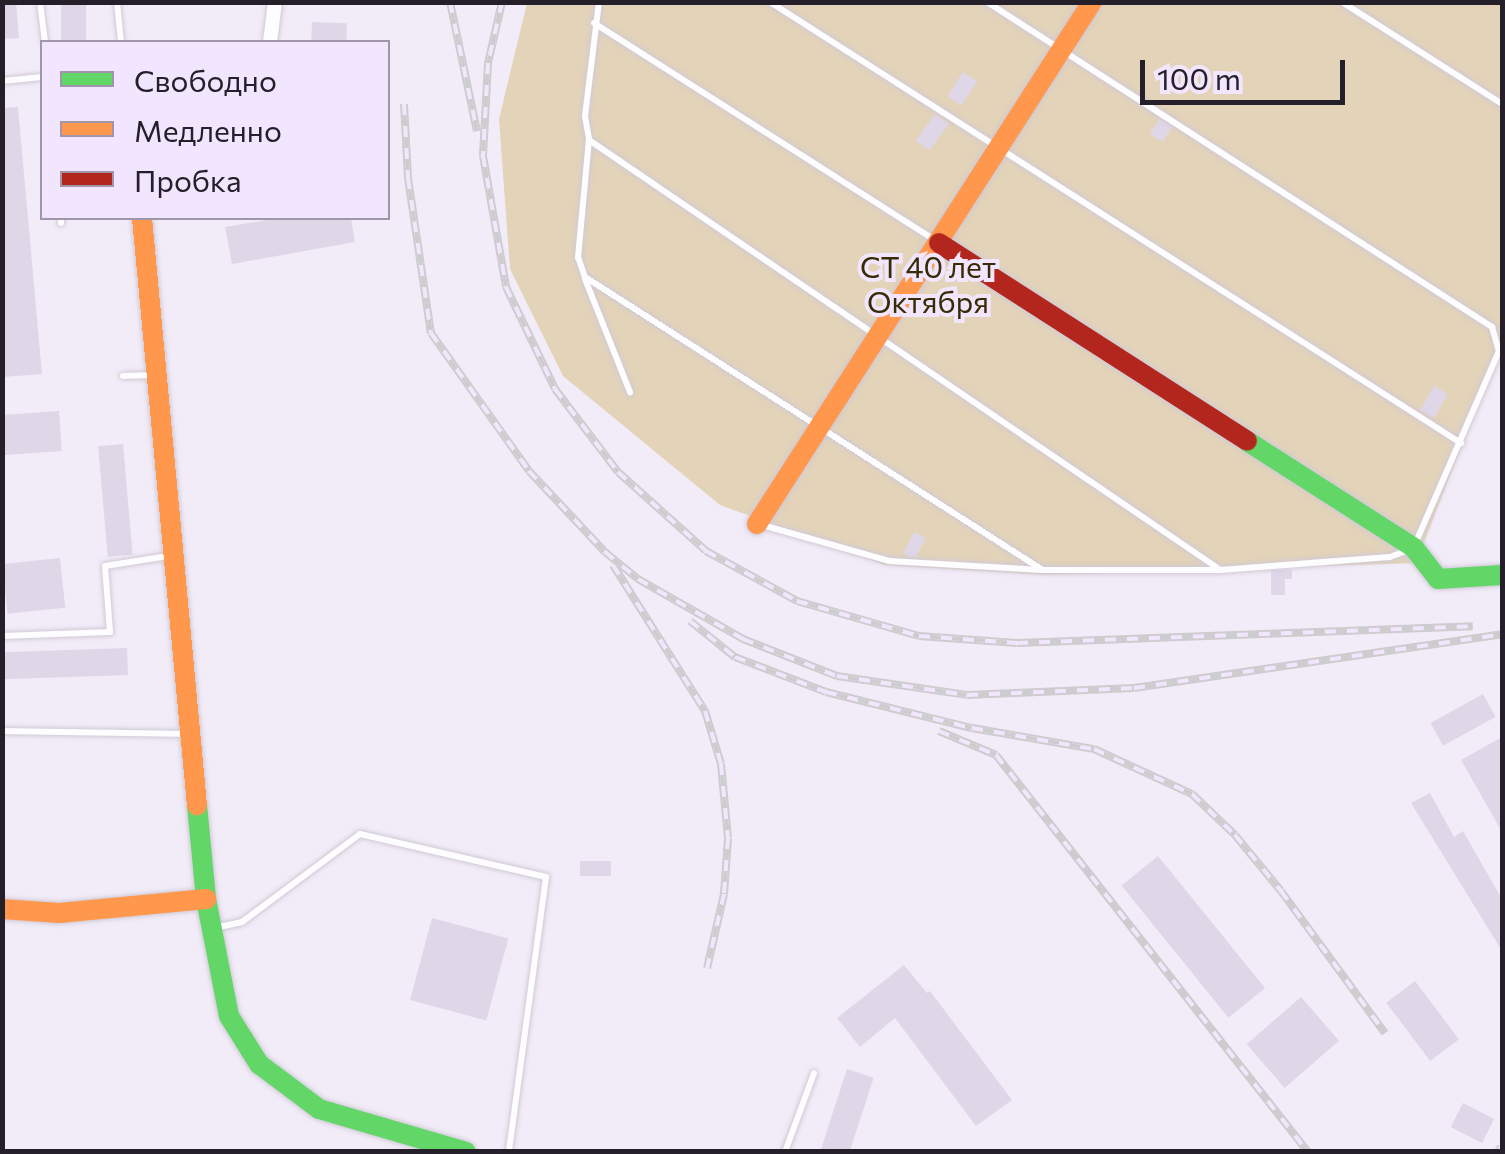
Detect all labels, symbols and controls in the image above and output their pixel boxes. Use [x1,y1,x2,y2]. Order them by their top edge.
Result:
legend [40,40,390,220]
scale bar [1145,40,1350,102]
text: 100 m [1157,59,1241,96]
text: Свободно [134,61,277,98]
text: Медленно [134,111,282,148]
text: Пробка [134,161,242,198]
park label: СТ 40 лет Октября [860,248,996,318]

